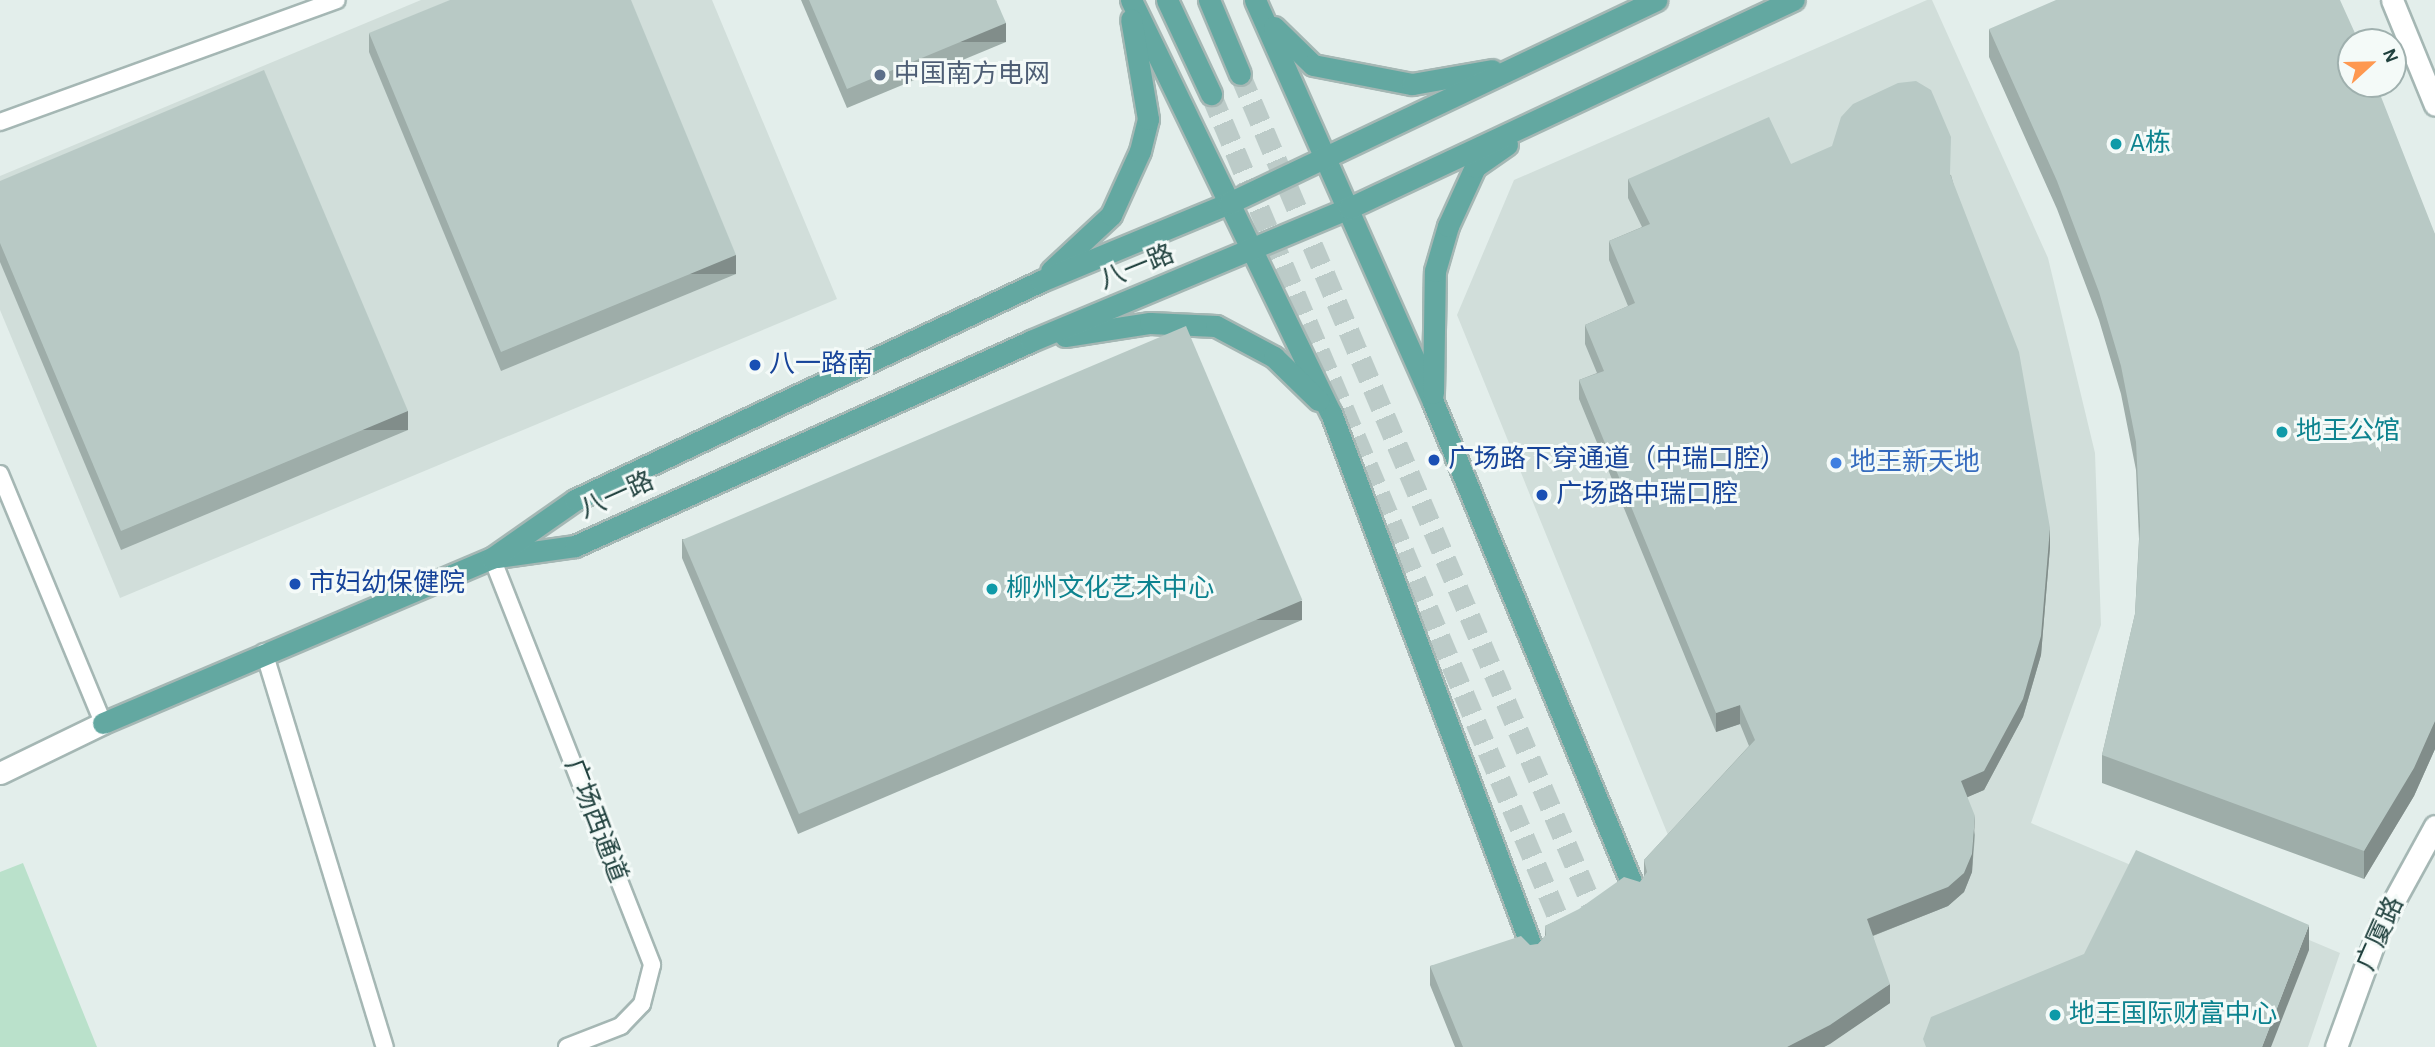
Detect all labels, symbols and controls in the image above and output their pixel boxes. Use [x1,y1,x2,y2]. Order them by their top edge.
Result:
north arrow [2337,28,2407,98]
text: N [2379,46,2401,65]
place label: 中国南方电网 [894,59,1050,91]
marker: 中国南方电网 [872,67,888,83]
place label: A栋 [2130,128,2171,160]
marker: A栋 [2108,136,2124,152]
street label: 八一路 [1095,239,1179,297]
place label: 八一路南 [769,349,873,381]
marker: 八一路南 [747,357,763,373]
place label: 地王公馆 [2296,416,2400,448]
marker: 地王公馆 [2274,424,2290,440]
place label: 广场路下穿通道（中瑞口腔） [1448,444,1786,476]
place label: 地王新天地 [1850,447,1980,479]
marker: 广场路下穿通道（中瑞口腔） [1426,452,1442,468]
marker: 地王新天地 [1828,455,1844,471]
street label: 八一路 [575,466,659,526]
place label: 广场路中瑞口腔 [1556,479,1738,511]
marker: 广场路中瑞口腔 [1534,487,1550,503]
place label: 市妇幼保健院 [309,568,465,600]
place label: 柳州文化艺术中心 [1006,573,1214,605]
marker: 市妇幼保健院 [287,576,303,592]
marker: 柳州文化艺术中心 [984,581,1000,597]
street label: 广场西通道 [557,755,633,887]
street label: 广厦路 [2351,892,2411,976]
place label: 地王国际财富中心 [2069,999,2277,1031]
marker: 地王国际财富中心 [2047,1007,2063,1023]

